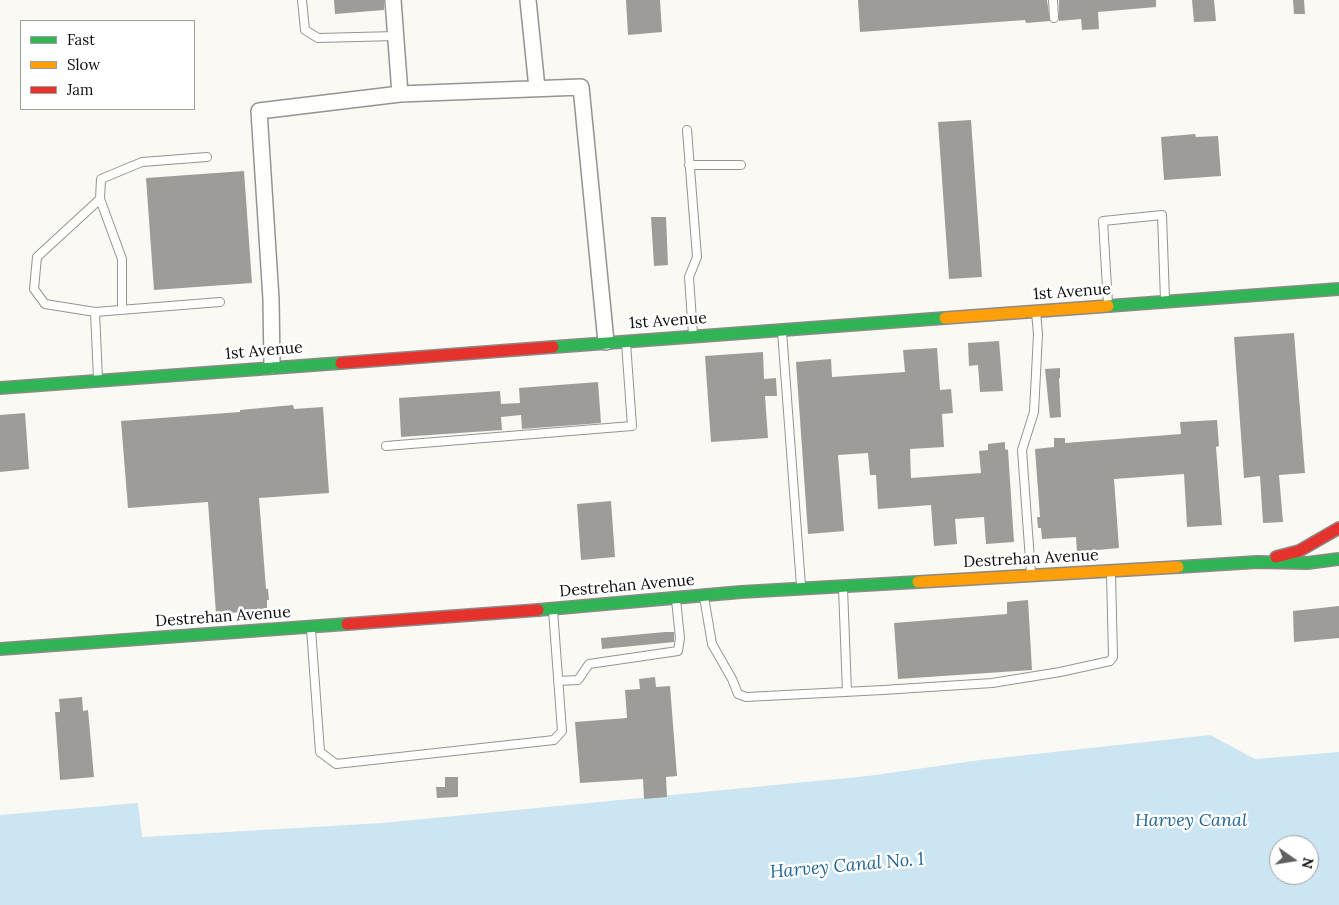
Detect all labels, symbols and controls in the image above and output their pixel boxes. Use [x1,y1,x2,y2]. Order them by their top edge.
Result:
legend [20,20,195,110]
text: Fast [67,30,95,49]
text: Slow [67,55,100,74]
text: Jam [67,80,94,99]
street label: 1st Avenue [1032,280,1112,304]
street label: 1st Avenue [628,309,708,333]
street label: 1st Avenue [224,338,304,364]
street label: Destrehan Avenue [963,546,1099,572]
street label: Destrehan Avenue [559,571,695,601]
street label: Destrehan Avenue [155,603,291,631]
water label: Harvey Canal [1135,810,1247,832]
north arrow [1269,835,1319,885]
water label: Harvey Canal No. 1 [769,849,925,883]
text: N [1298,856,1318,870]

